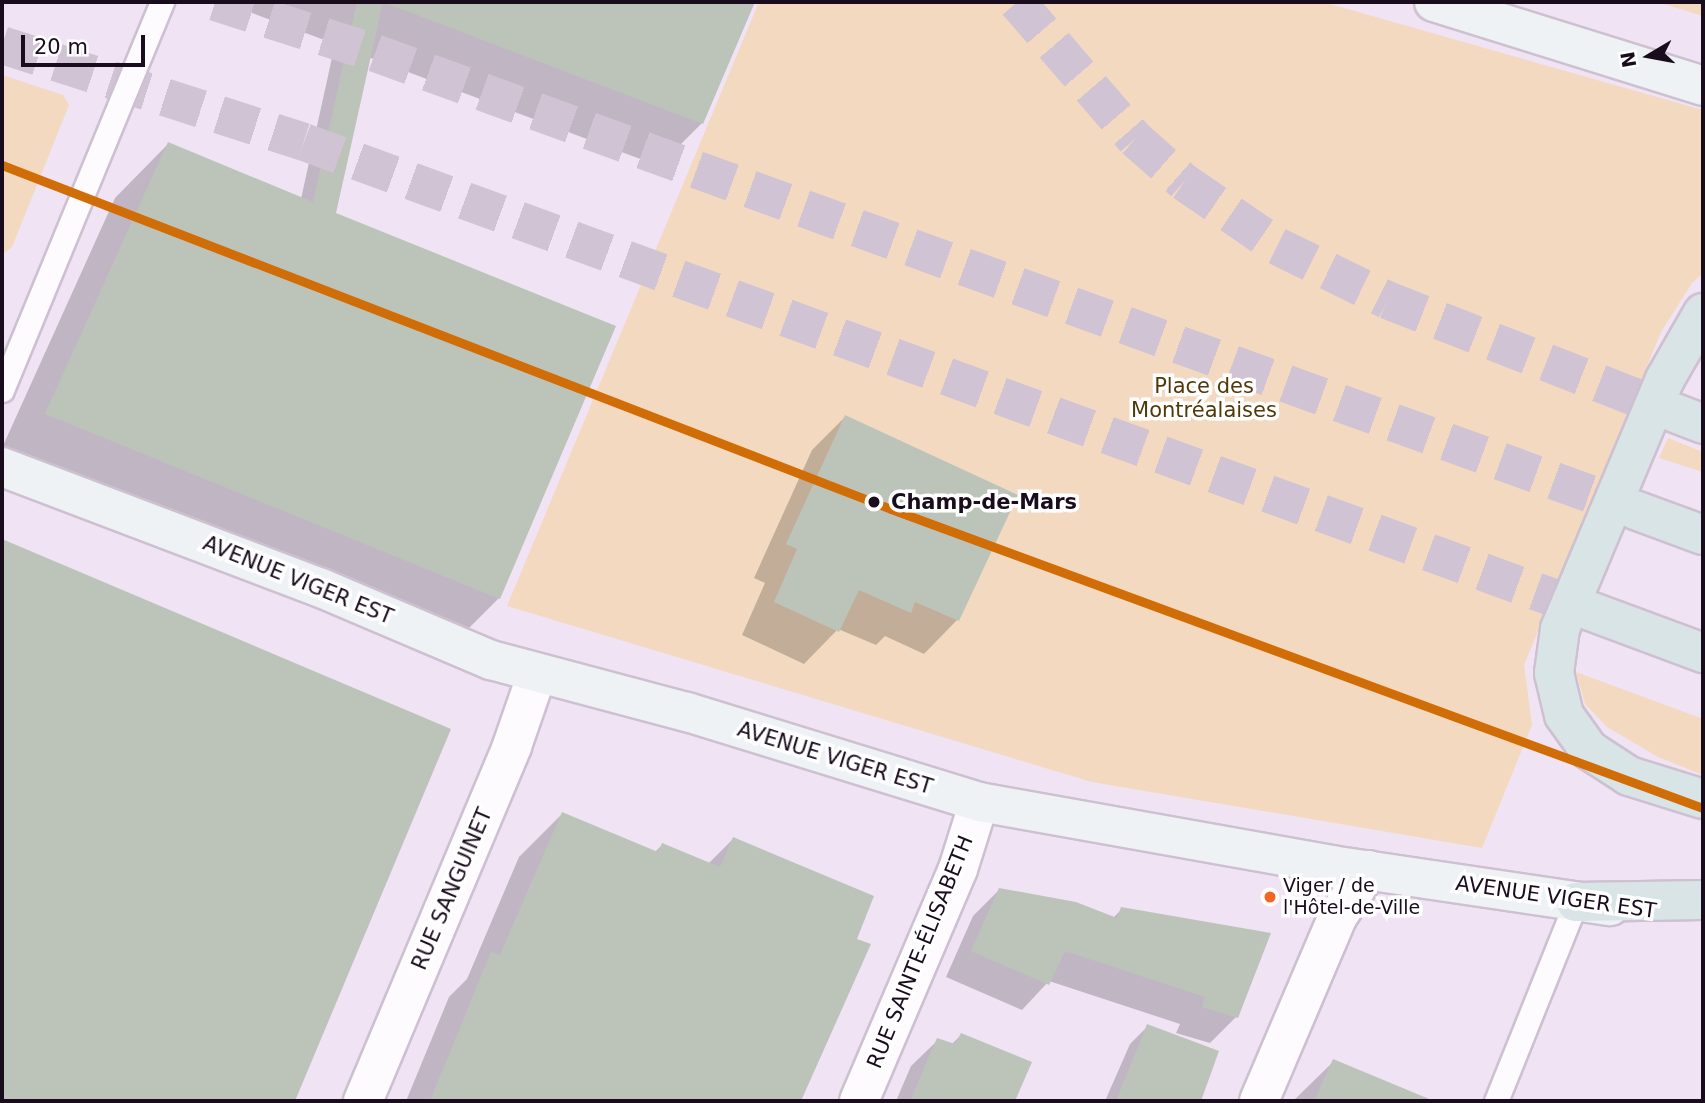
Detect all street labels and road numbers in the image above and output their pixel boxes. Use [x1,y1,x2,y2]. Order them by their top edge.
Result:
street label: AVENUE VIGER EST [199,530,397,630]
street label: AVENUE VIGER EST [735,716,935,800]
street label: RUE SANGUINET [407,804,497,974]
street label: RUE SAINTE-ÉLISABETH [862,832,978,1072]
street label: AVENUE VIGER EST [1454,870,1658,924]

